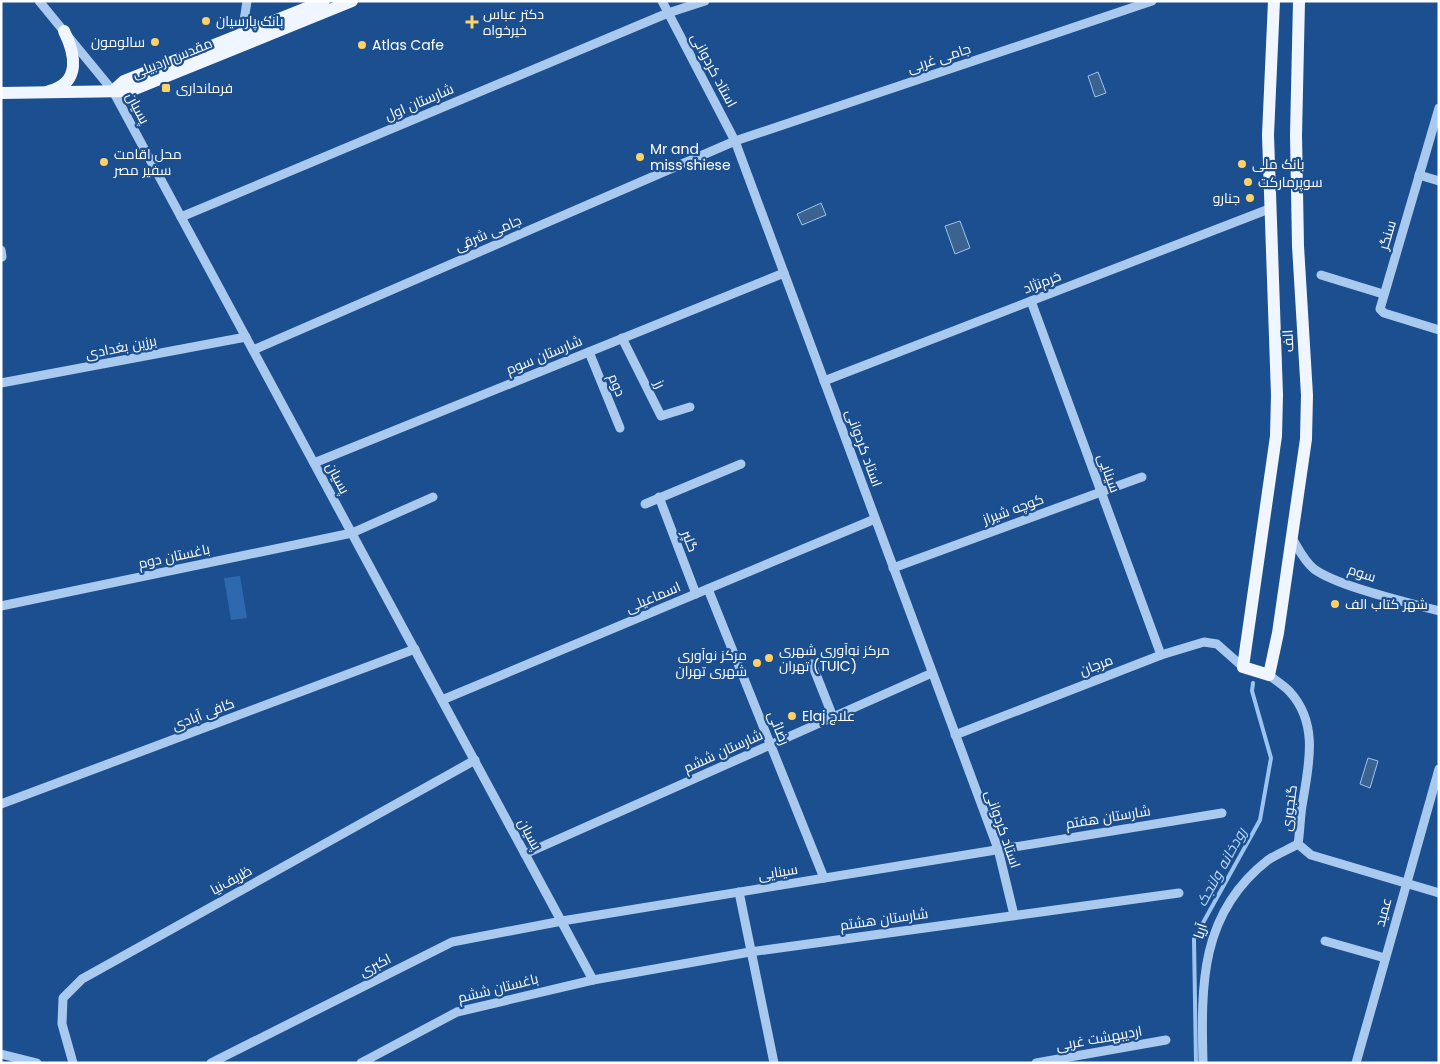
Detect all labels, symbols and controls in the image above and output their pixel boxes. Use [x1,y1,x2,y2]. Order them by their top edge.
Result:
place label: دکتر عباس خیرخواه [483,4,544,40]
place label: بانک پارسیان [216,11,283,31]
marker: بانک پارسیان [200,15,212,27]
marker: دکتر عباس خیرخواه [465,15,479,29]
street label: استاد کردوانی [686,29,742,111]
place label: سالومون [91,32,145,52]
street label: مقدس اردبیلی [129,33,215,83]
place label: Atlas Cafe [372,35,444,55]
marker: سالومون [149,36,161,48]
street label: جامی غربی [905,38,973,78]
marker: Atlas Cafe [356,39,368,51]
place label: فرمانداری [176,78,233,98]
street label: شارستان اول [381,79,457,125]
marker: فرمانداری [160,82,172,94]
street label: پسیان [121,89,155,128]
place label: Mr and miss shiese [650,139,731,175]
place label: محل اقامت سفیر مصر [113,144,182,180]
marker: Mr and miss shiese [634,151,646,163]
place label: بانک ملی [1252,154,1304,174]
marker: محل اقامت سفیر مصر [98,156,110,168]
marker: بانک ملی [1236,158,1248,170]
place label: سوپرمارکت [1258,172,1323,192]
marker: سوپرمارکت [1242,176,1254,188]
place label: جنارو [1213,188,1240,208]
marker: جنارو [1244,192,1256,204]
street label: جامی شرقی [452,210,524,256]
street label: سنگر [1373,218,1401,253]
street label: خرم‌نژاد [1020,266,1064,298]
street label: الف [1277,329,1299,353]
street label: برزین بغدادی [84,330,158,364]
street label: شارستان سوم [503,331,585,379]
street label: دوم [603,371,631,399]
street label: رز [649,375,671,392]
street label: استاد کردوانی [841,406,887,490]
street label: سینایی [1093,451,1125,495]
street label: پسیان [321,459,355,498]
street label: کوچه شیراز [979,489,1046,530]
street label: گلپر [676,526,703,555]
street label: باغستان دوم [136,539,212,573]
street label: سوم [1345,559,1379,587]
street label: اسماعیلی [622,576,684,618]
place label: شهر کتاب الف [1345,594,1428,614]
marker: شهر کتاب الف [1329,598,1341,610]
place label: مرکز نوآوری شهری تهران (TUIC) [779,640,890,676]
place label: مرکز نوآوری شهری تهران [675,645,747,681]
street label: مرجان [1076,649,1116,681]
marker: مرکز نوآوری شهری تهران (TUIC) [763,652,775,664]
marker: مرکز نوآوری شهری تهران [751,657,763,669]
street label: کافی آبادی [169,693,237,735]
place label: Elaj علاج [802,706,855,726]
street label: رضائی [763,708,795,748]
marker: Elaj علاج [786,710,798,722]
street label: شارستان ششم [680,725,766,777]
street label: گنجوری [1276,784,1302,832]
street label: استاد کردوانی [980,787,1026,871]
street label: شارستان هفتم [1064,800,1152,834]
street label: پسیان [513,815,547,854]
water label: رودخانه ولنجک [1191,823,1252,910]
street label: سینایی [757,859,799,885]
street label: ظریف‌نیا [206,860,256,900]
street label: عمید [1370,895,1396,929]
street label: شارستان هشتم [839,903,929,935]
street label: آریا [1188,920,1212,941]
street label: اکبری [356,949,394,981]
street label: باغستان ششم [456,968,540,1008]
street label: اردیبهشت غربی [1054,1021,1144,1055]

